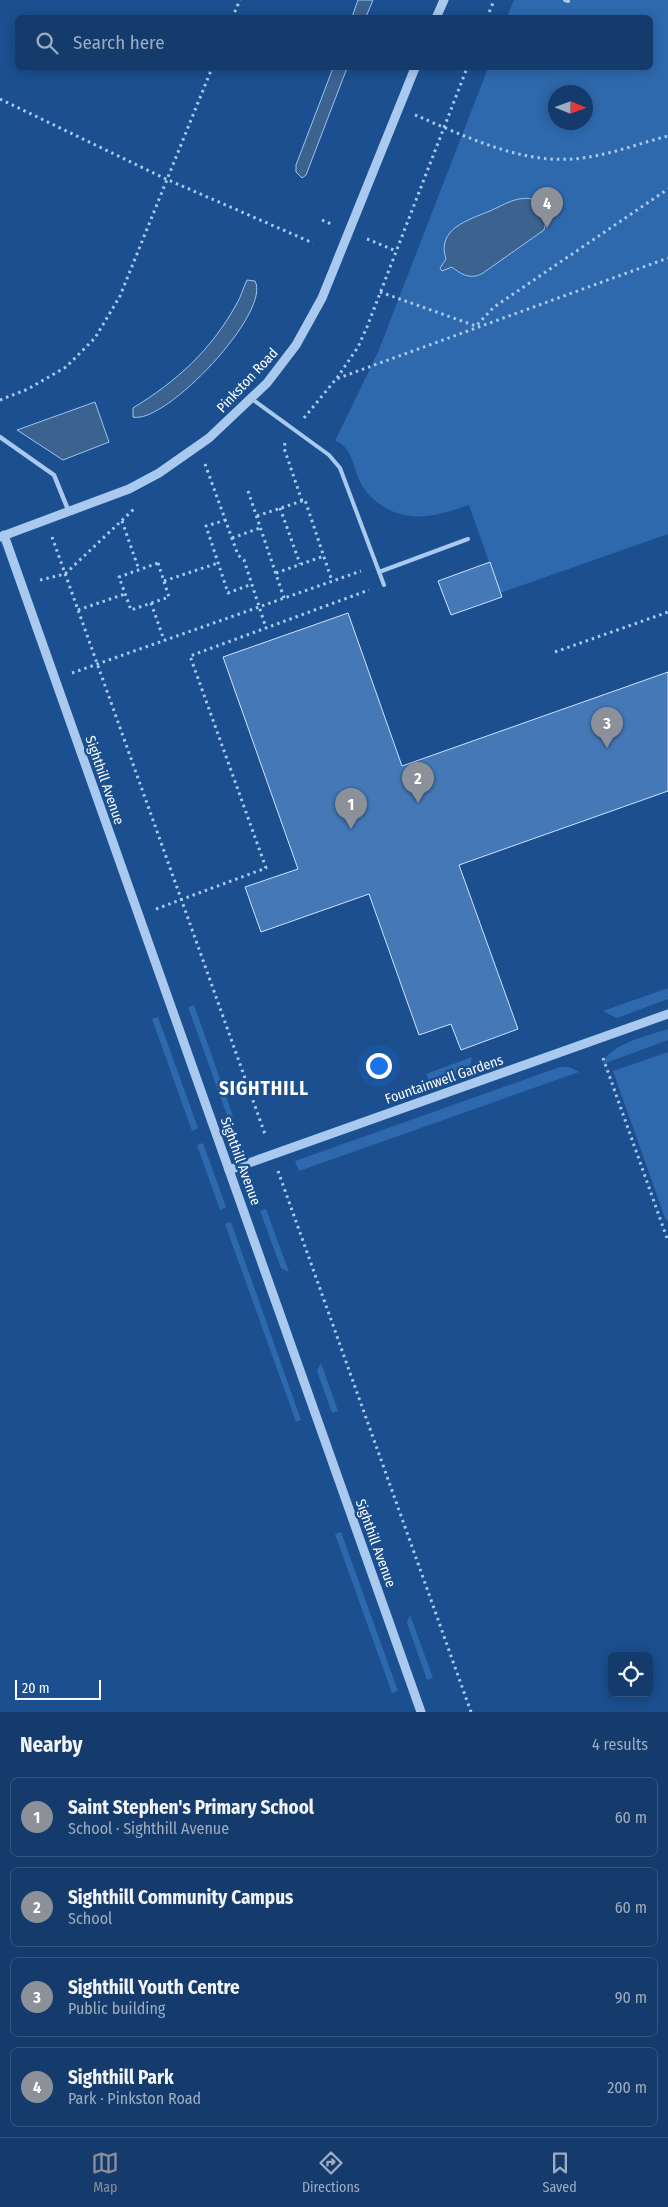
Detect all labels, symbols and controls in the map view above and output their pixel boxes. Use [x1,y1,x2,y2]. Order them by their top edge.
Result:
search box [15,15,653,70]
icon: search [33,29,61,57]
text: Search here [73,31,165,54]
north arrow [548,85,593,130]
pin: 4 [531,187,563,228]
street label: Pinkston Road [213,345,282,416]
pin: 3 [591,707,623,748]
street label: Sighthill Avenue [81,734,128,827]
pin: 2 [402,762,434,803]
pin: 1 [335,788,367,829]
street label: Fountainwell Gardens [383,1051,506,1108]
your location [366,1053,392,1079]
district label: SIGHTHILL [219,1077,309,1100]
street label: Sighthill Avenue [217,1115,264,1208]
street label: Sighthill Avenue [352,1497,399,1590]
map controls [608,1652,653,1697]
button: locate [608,1652,653,1697]
scale bar [15,1677,101,1700]
text: 20 m [22,1680,50,1697]
text: Nearby [20,1732,82,1758]
text: 4 results [592,1735,648,1754]
text: Saint Stephen's Primary School [68,1796,314,1819]
text: 1 [34,1808,40,1827]
text: 60 m [615,1808,647,1827]
text: School · Sighthill Avenue [68,1819,229,1838]
text: Sighthill Community Campus [68,1886,293,1909]
text: 2 [33,1898,41,1917]
text: 60 m [615,1898,647,1917]
text: School [68,1909,112,1928]
text: Sighthill Youth Centre [68,1976,240,1999]
text: 3 [33,1988,41,2007]
text: 90 m [615,1988,647,2007]
text: Public building [68,1999,165,2018]
text: Sighthill Park [68,2066,174,2089]
text: 4 [33,2078,41,2097]
text: 200 m [607,2078,647,2097]
text: Park · Pinkston Road [68,2089,201,2108]
tab: Map [91,2149,119,2196]
tab: Directions [302,2149,360,2196]
tab: Saved [542,2149,577,2196]

